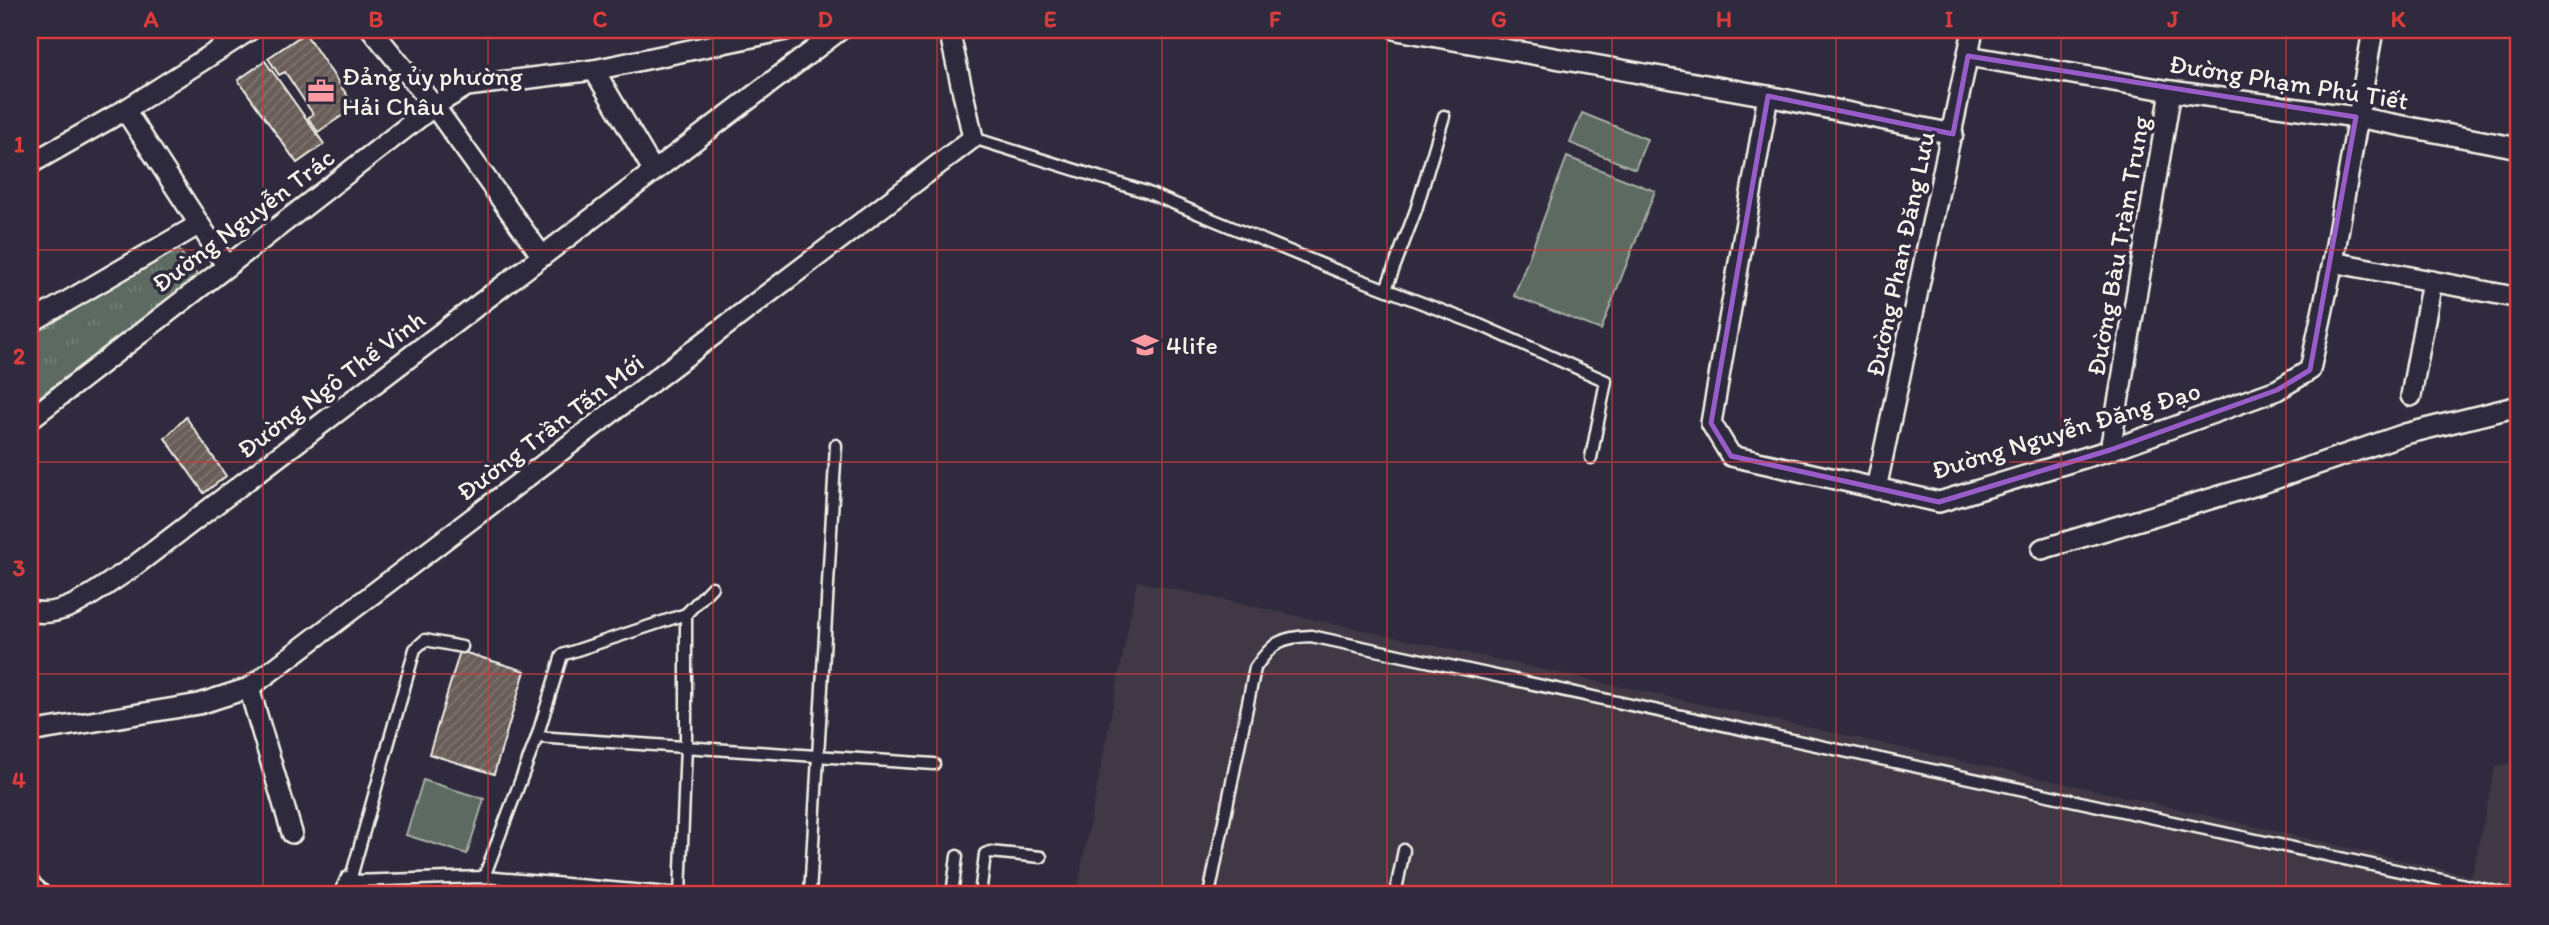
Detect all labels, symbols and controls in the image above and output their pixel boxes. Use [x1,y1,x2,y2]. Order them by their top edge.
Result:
text: A [143,5,159,33]
text: B [369,5,384,33]
text: C [593,5,608,33]
text: D [817,5,833,33]
text: E [1044,5,1057,33]
text: F [1269,5,1282,33]
text: G [1491,5,1507,33]
text: H [1716,5,1732,33]
text: I [1945,5,1954,33]
text: J [2166,5,2179,33]
text: K [2391,5,2406,33]
street label: Đường Phạm Phú Tiết [2167,47,2411,117]
place label: Đảng ủy phường Hải Châu [342,60,523,122]
office icon: Đảng ủy phường Hải Châu [306,76,336,106]
street label: Đường Bàu Tràm Trung [2079,113,2157,378]
street label: Đường Phan Đăng Lưu [1858,128,1942,380]
text: 1 [14,130,25,158]
street label: Đường Nguyễn Trác [145,141,341,299]
street label: Đường Ngô Thế Vinh [231,303,431,465]
place label: 4life [1166,329,1218,361]
school or university icon: 4life [1130,330,1160,360]
text: 2 [13,342,26,370]
street label: Đường Trần Tấn Mới [450,346,650,508]
street label: Đường Nguyễn Đăng Đạo [1928,374,2204,486]
text: 3 [13,554,26,582]
text: 4 [12,766,26,794]

